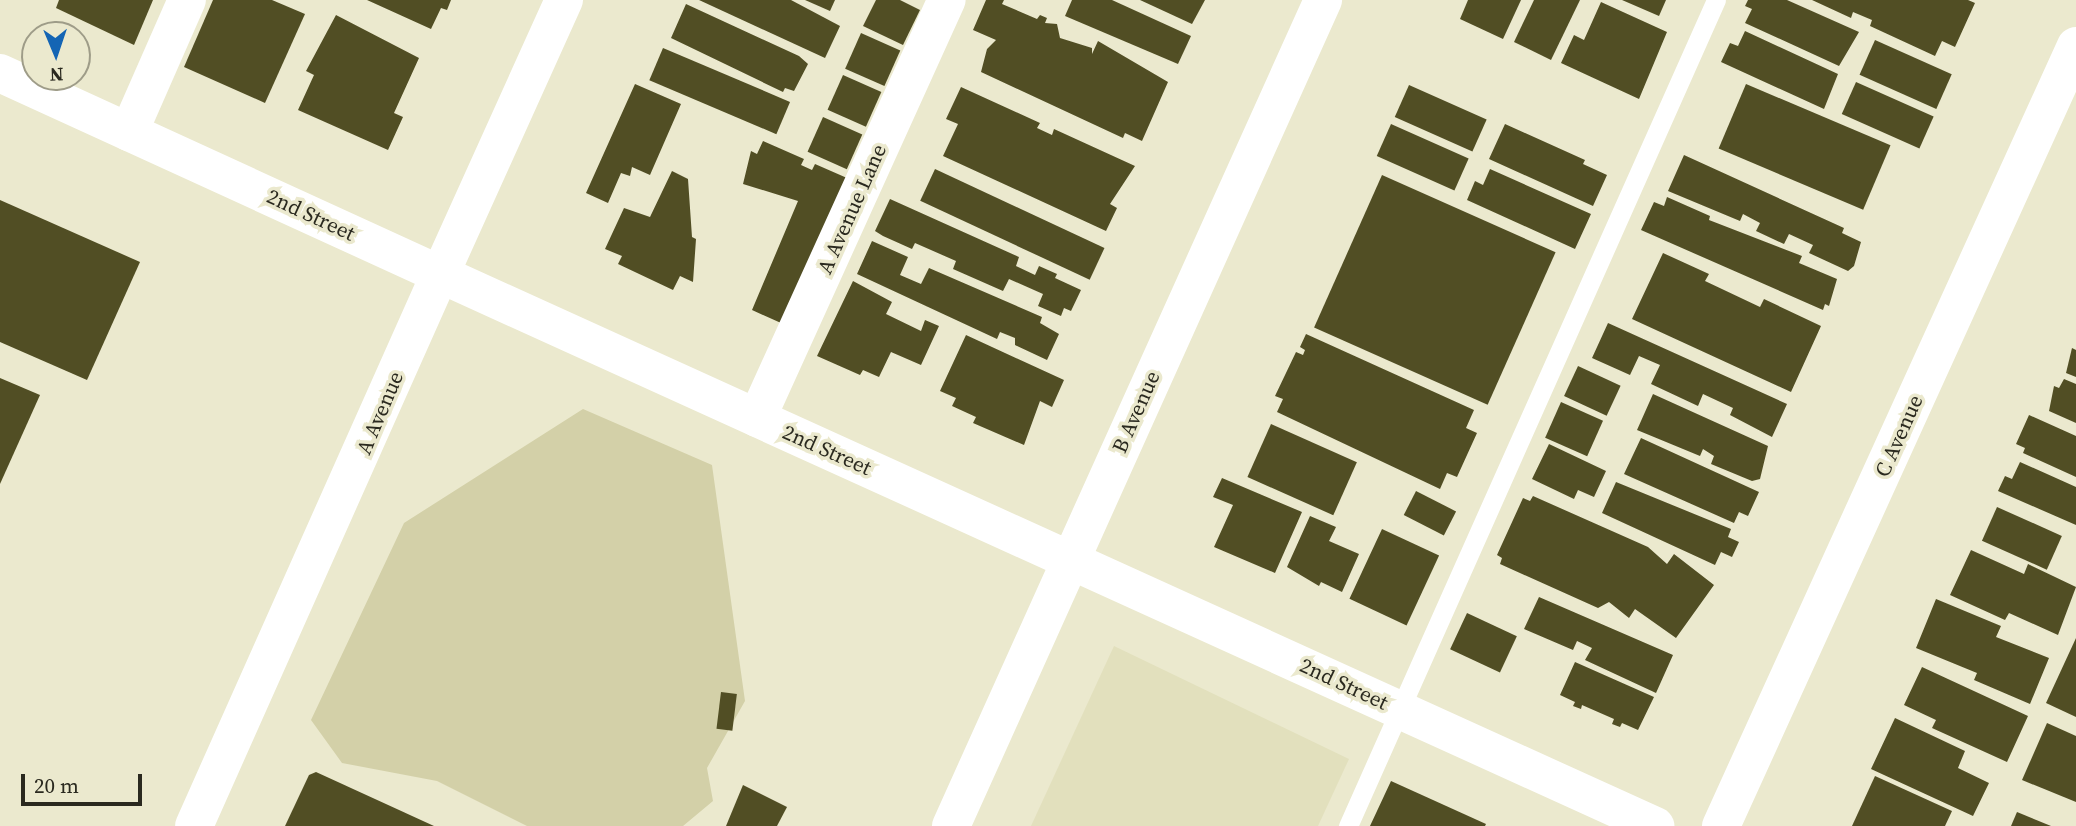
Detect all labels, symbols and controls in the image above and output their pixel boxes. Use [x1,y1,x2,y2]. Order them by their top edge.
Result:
north arrow [21,21,91,91]
text: N [49,62,64,88]
street label: A Avenue Lane [812,140,892,278]
street label: 2nd Street [263,184,359,246]
street label: B Avenue [1107,367,1165,457]
street label: A Avenue [351,368,409,458]
street label: C Avenue [1870,391,1928,481]
street label: 2nd Street [779,419,875,481]
street label: 2nd Street [1296,653,1392,715]
scale bar [24,760,145,804]
text: 20 m [34,771,79,800]

